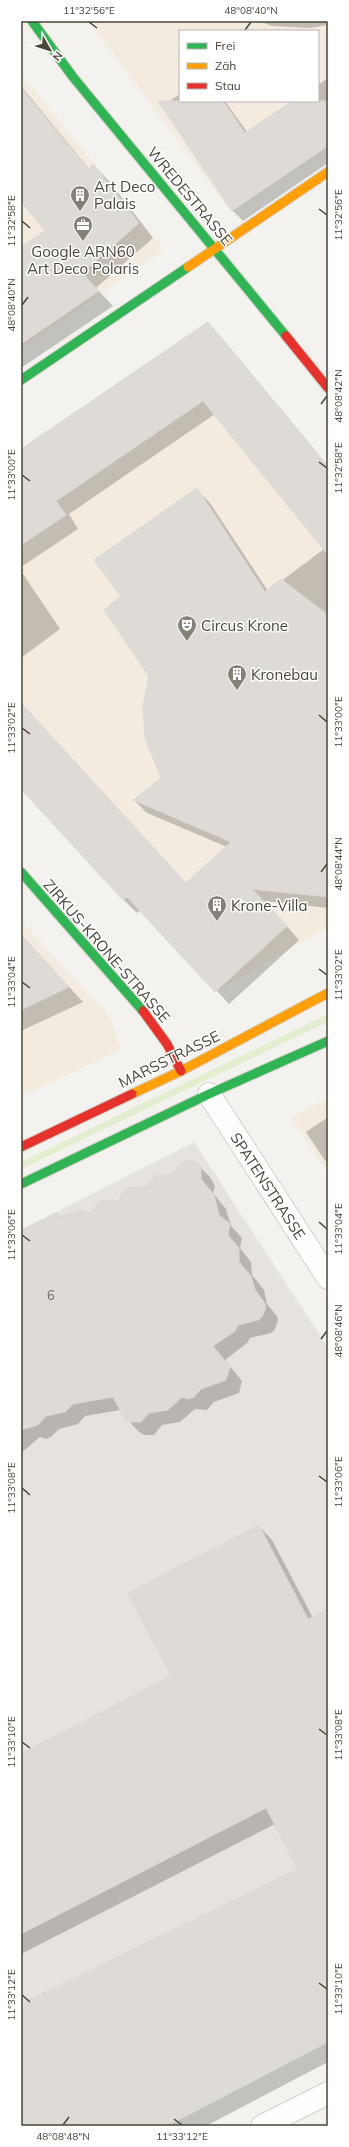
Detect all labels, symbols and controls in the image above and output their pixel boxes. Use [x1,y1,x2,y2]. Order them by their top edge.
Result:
text: 11°32'56"E [63,4,115,17]
text: 48°08'40"N [224,4,278,17]
north arrow [30,30,70,70]
legend [179,30,319,102]
text: Frei [215,38,235,53]
text: N [50,49,66,64]
text: Zäh [215,58,236,73]
text: Stau [215,78,241,93]
street label: WREDESTRASSE [143,143,237,249]
place label: Art Deco Palais [94,177,155,213]
building icon: Art Deco Palais [69,184,91,212]
text: 11°32'56"E [332,189,345,241]
text: 11°32'58"E [5,195,18,247]
office icon: Google ARN60 Art Deco Polaris [72,214,94,242]
place label: Google ARN60 Art Deco Polaris [27,242,139,278]
text: 48°08'40"N [5,278,18,332]
text: 48°08'42"N [332,369,345,423]
text: 11°32'58"E [332,442,345,494]
text: 11°33'00"E [5,449,18,501]
theatre icon: Circus Krone [176,614,198,642]
place label: Circus Krone [201,616,288,635]
building icon: Kronebau [226,663,248,691]
place label: Kronebau [251,665,318,684]
text: 11°33'00"E [332,696,345,748]
text: 11°33'02"E [5,702,18,754]
text: 48°08'44"N [332,837,345,891]
street label: ZIRKUS-KRONE-STRASSE [40,875,175,1027]
building icon: Krone-Villa [206,894,228,922]
place label: Krone-Villa [231,896,307,915]
text: 11°33'02"E [332,949,345,1001]
text: 11°33'04"E [5,956,18,1008]
street label: MARSSTRASSE [115,1026,223,1092]
street label: SPATENSTRASSE [226,1129,310,1243]
text: 11°33'04"E [332,1203,345,1255]
text: 11°33'06"E [5,1209,18,1261]
house number: 6 [47,1287,55,1303]
text: 48°08'46"N [332,1304,345,1358]
text: 11°33'06"E [332,1456,345,1508]
text: 11°33'08"E [5,1462,18,1514]
text: 11°33'08"E [332,1709,345,1761]
text: 11°33'10"E [5,1716,18,1768]
text: 11°33'10"E [332,1963,345,2015]
text: 11°33'12"E [5,1969,18,2021]
text: 48°08'48"N [36,2130,90,2143]
text: 11°33'12"E [156,2130,208,2143]

